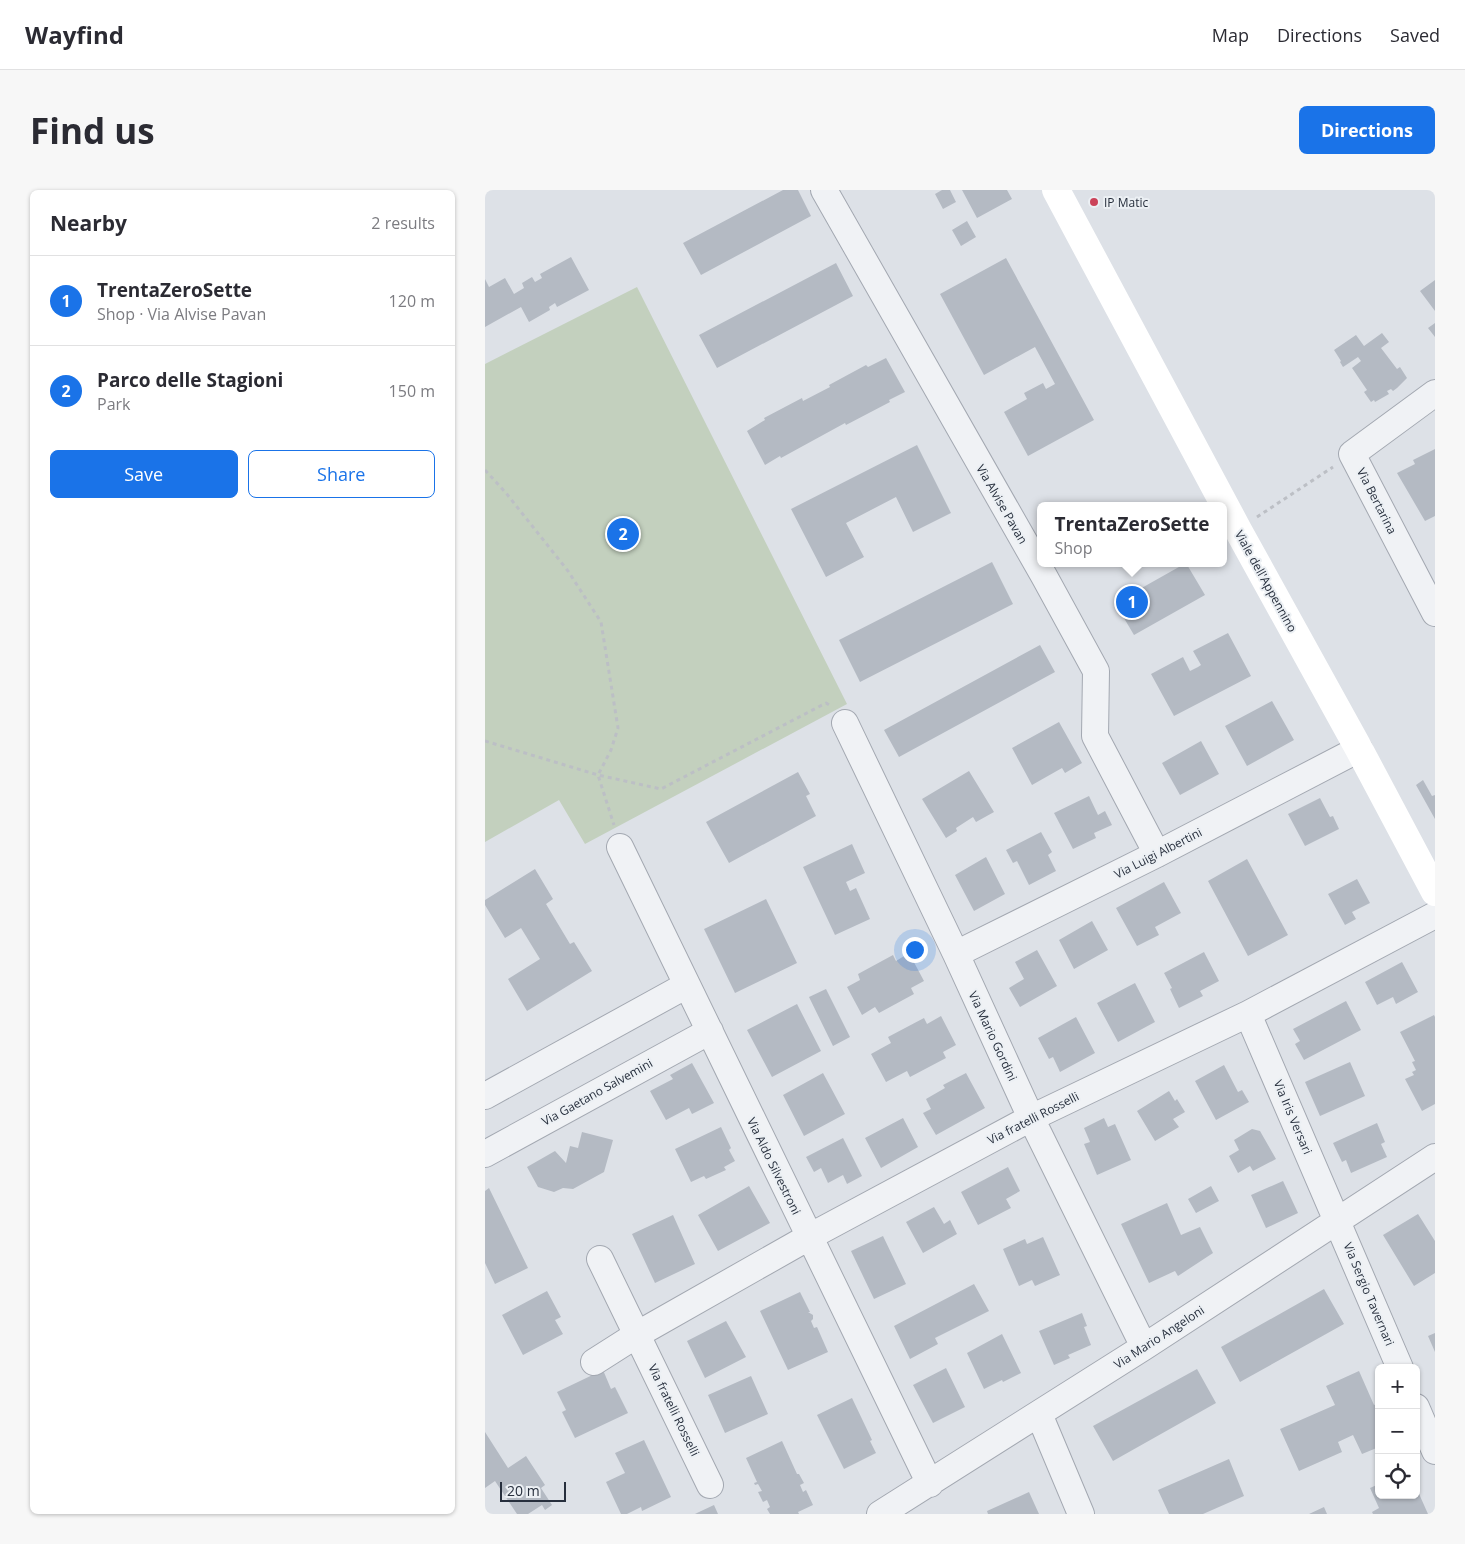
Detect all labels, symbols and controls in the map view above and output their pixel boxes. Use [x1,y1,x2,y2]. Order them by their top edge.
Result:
text: Wayfind [25,18,124,51]
text: Map [1212,23,1249,47]
text: Directions [1277,23,1362,47]
text: Saved [1390,23,1440,47]
button: Directions [1299,106,1435,154]
text: Find us [30,107,155,154]
place label: IP Matic [1104,194,1148,211]
marker: IP Matic [1088,196,1100,208]
text: Nearby [50,209,127,237]
text: 2 results [371,212,435,234]
text: TrentaZeroSette [97,277,252,303]
text: 1 [61,290,71,312]
text: 120 m [389,290,435,312]
text: Shop · Via Alvise Pavan [97,303,266,325]
text: Parco delle Stagioni [97,367,283,393]
text: 2 [61,380,71,402]
text: 150 m [389,380,435,402]
text: Park [97,393,130,415]
button: Save [50,450,238,498]
button: Share [248,450,435,498]
street label: Via Alvise Pavan [972,461,1032,547]
street label: Via Bertarina [1353,465,1401,537]
popup [1037,502,1227,567]
text: TrentaZeroSette [1054,511,1210,537]
pin: 2 [607,515,639,553]
street label: Viale dell'Appennino [1231,527,1301,635]
text: Shop [1054,537,1092,559]
pin: 1 [1116,583,1148,621]
street label: Via Luigi Albertini [1111,824,1205,882]
your location [902,937,928,963]
street label: Via Mario Gordini [965,988,1021,1084]
street label: Via Gaetano Salvemini [539,1054,655,1130]
street label: Via Iris Versari [1270,1077,1316,1157]
street label: Via fratelli Rosselli [984,1088,1082,1148]
street label: Via Aldo Silvestroni [743,1115,805,1217]
street label: Via Sergio Tavernari [1339,1240,1399,1348]
street label: Via Mario Angeloni [1111,1301,1207,1373]
street label: Via fratelli Rosselli [644,1361,704,1459]
map controls [1375,1364,1420,1499]
button: + [1375,1364,1420,1409]
button: − [1375,1409,1420,1454]
button: locate [1375,1454,1420,1499]
scale bar [500,1479,566,1502]
text: 20 m [507,1481,540,1500]

